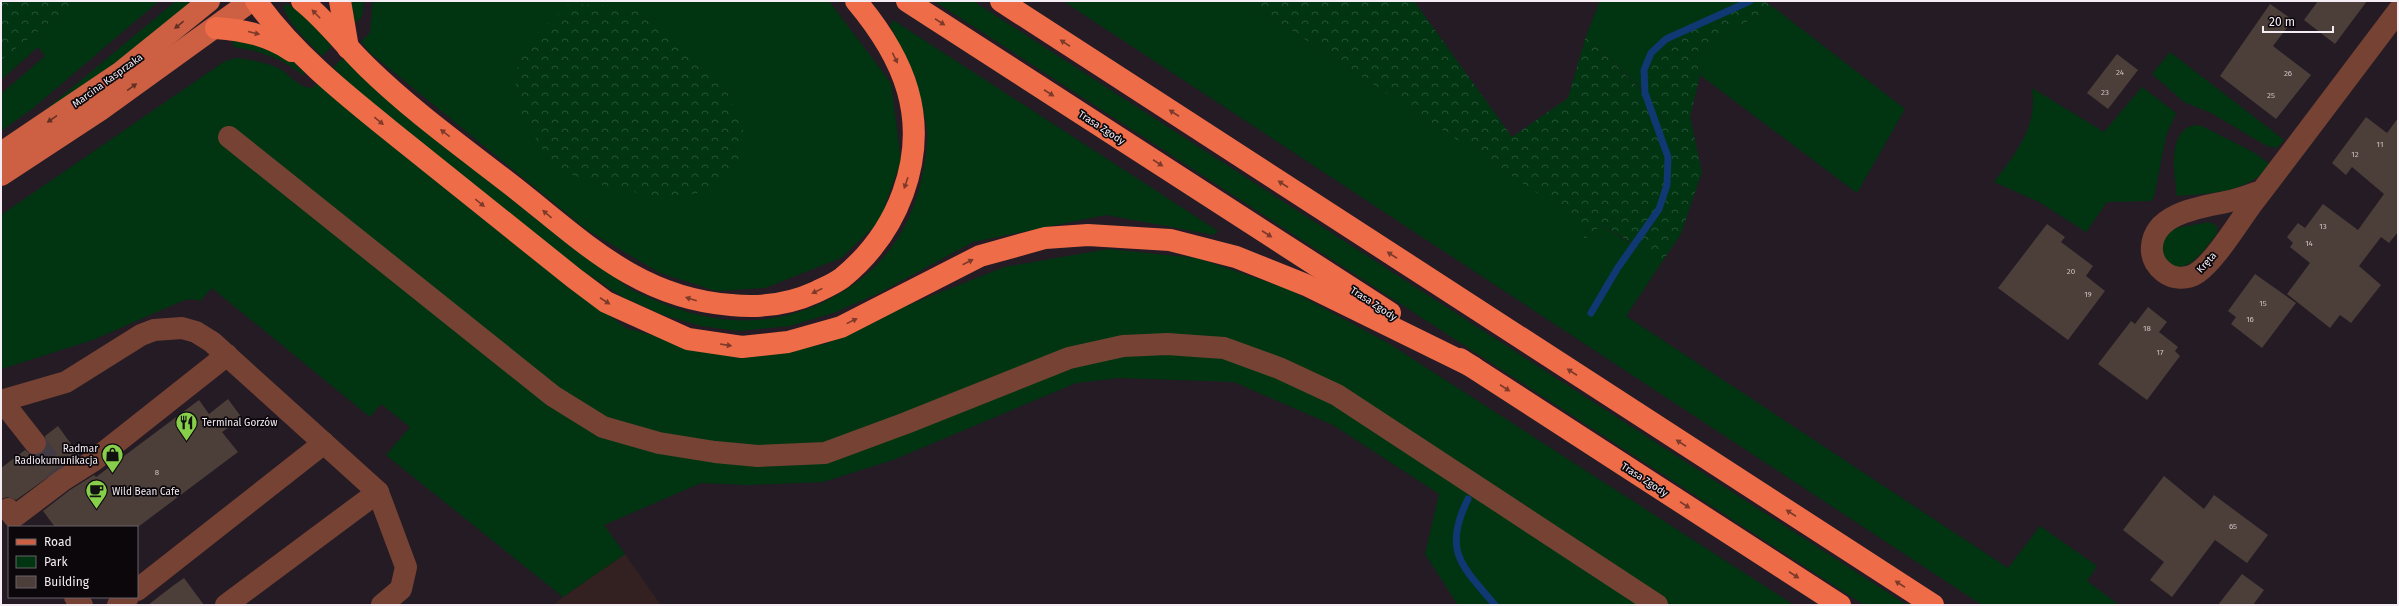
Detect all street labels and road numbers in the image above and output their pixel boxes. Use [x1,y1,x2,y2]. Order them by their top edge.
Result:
street label: Marcina Kasprzaka [70,51,145,110]
street label: Trasa Zgody [1076,108,1127,147]
street label: Kręta [2194,250,2219,276]
street label: Trasa Zgody [1348,284,1399,323]
street label: Trasa Zgody [1619,460,1670,499]

